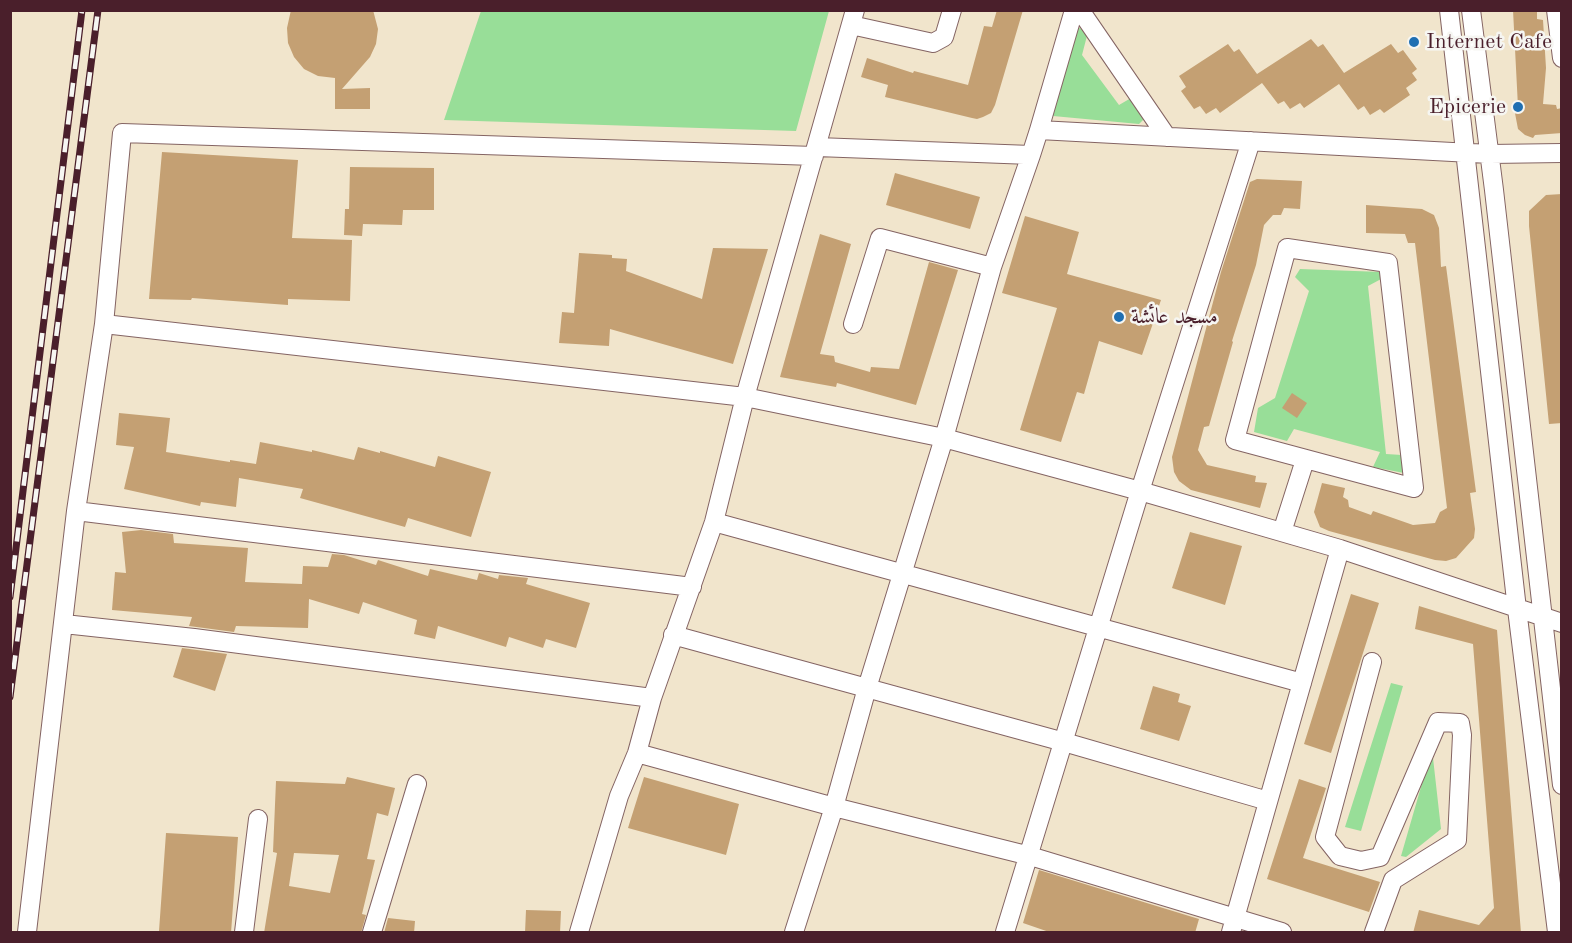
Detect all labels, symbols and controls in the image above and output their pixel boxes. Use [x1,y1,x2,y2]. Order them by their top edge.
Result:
place label: Internet Cafe [1426,29,1552,55]
marker: Internet Cafe [1407,35,1421,49]
place label: Epicerie [1429,94,1506,120]
marker: Epicerie [1511,100,1525,114]
place label: مسجد عائشة [1131,304,1218,330]
marker: مسجد عائشة [1112,310,1126,324]

